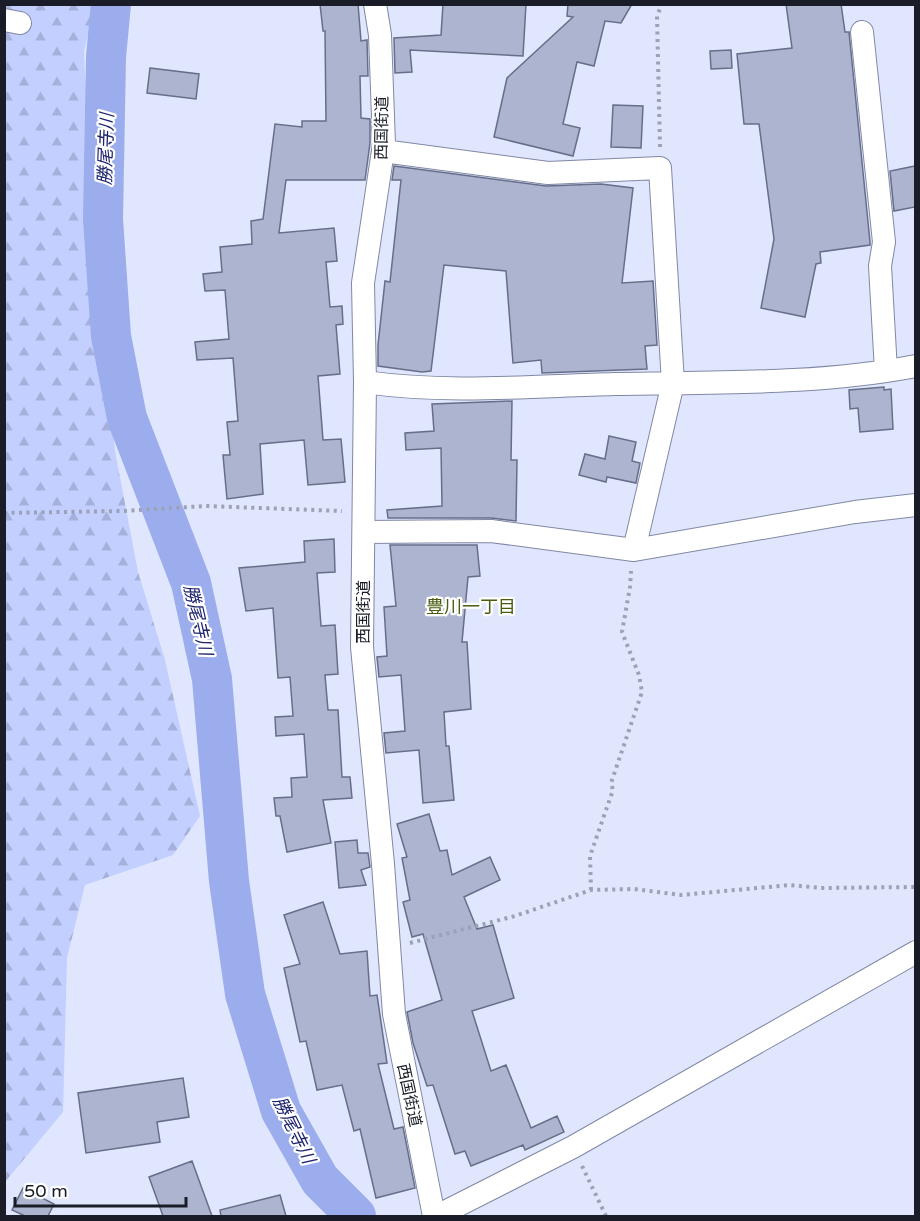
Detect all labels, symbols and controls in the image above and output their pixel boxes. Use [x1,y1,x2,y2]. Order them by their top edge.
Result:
street label: 西国街道 [371,96,393,160]
water label: 勝尾寺川 [94,111,118,185]
street label: 西国街道 [354,580,374,644]
water label: 勝尾寺川 [179,582,217,660]
district label: 豊川一丁目 [426,596,516,618]
street label: 西国街道 [393,1062,425,1129]
water label: 勝尾寺川 [268,1093,321,1169]
scale bar [15,1170,186,1208]
text: 50 m [24,1180,68,1202]

